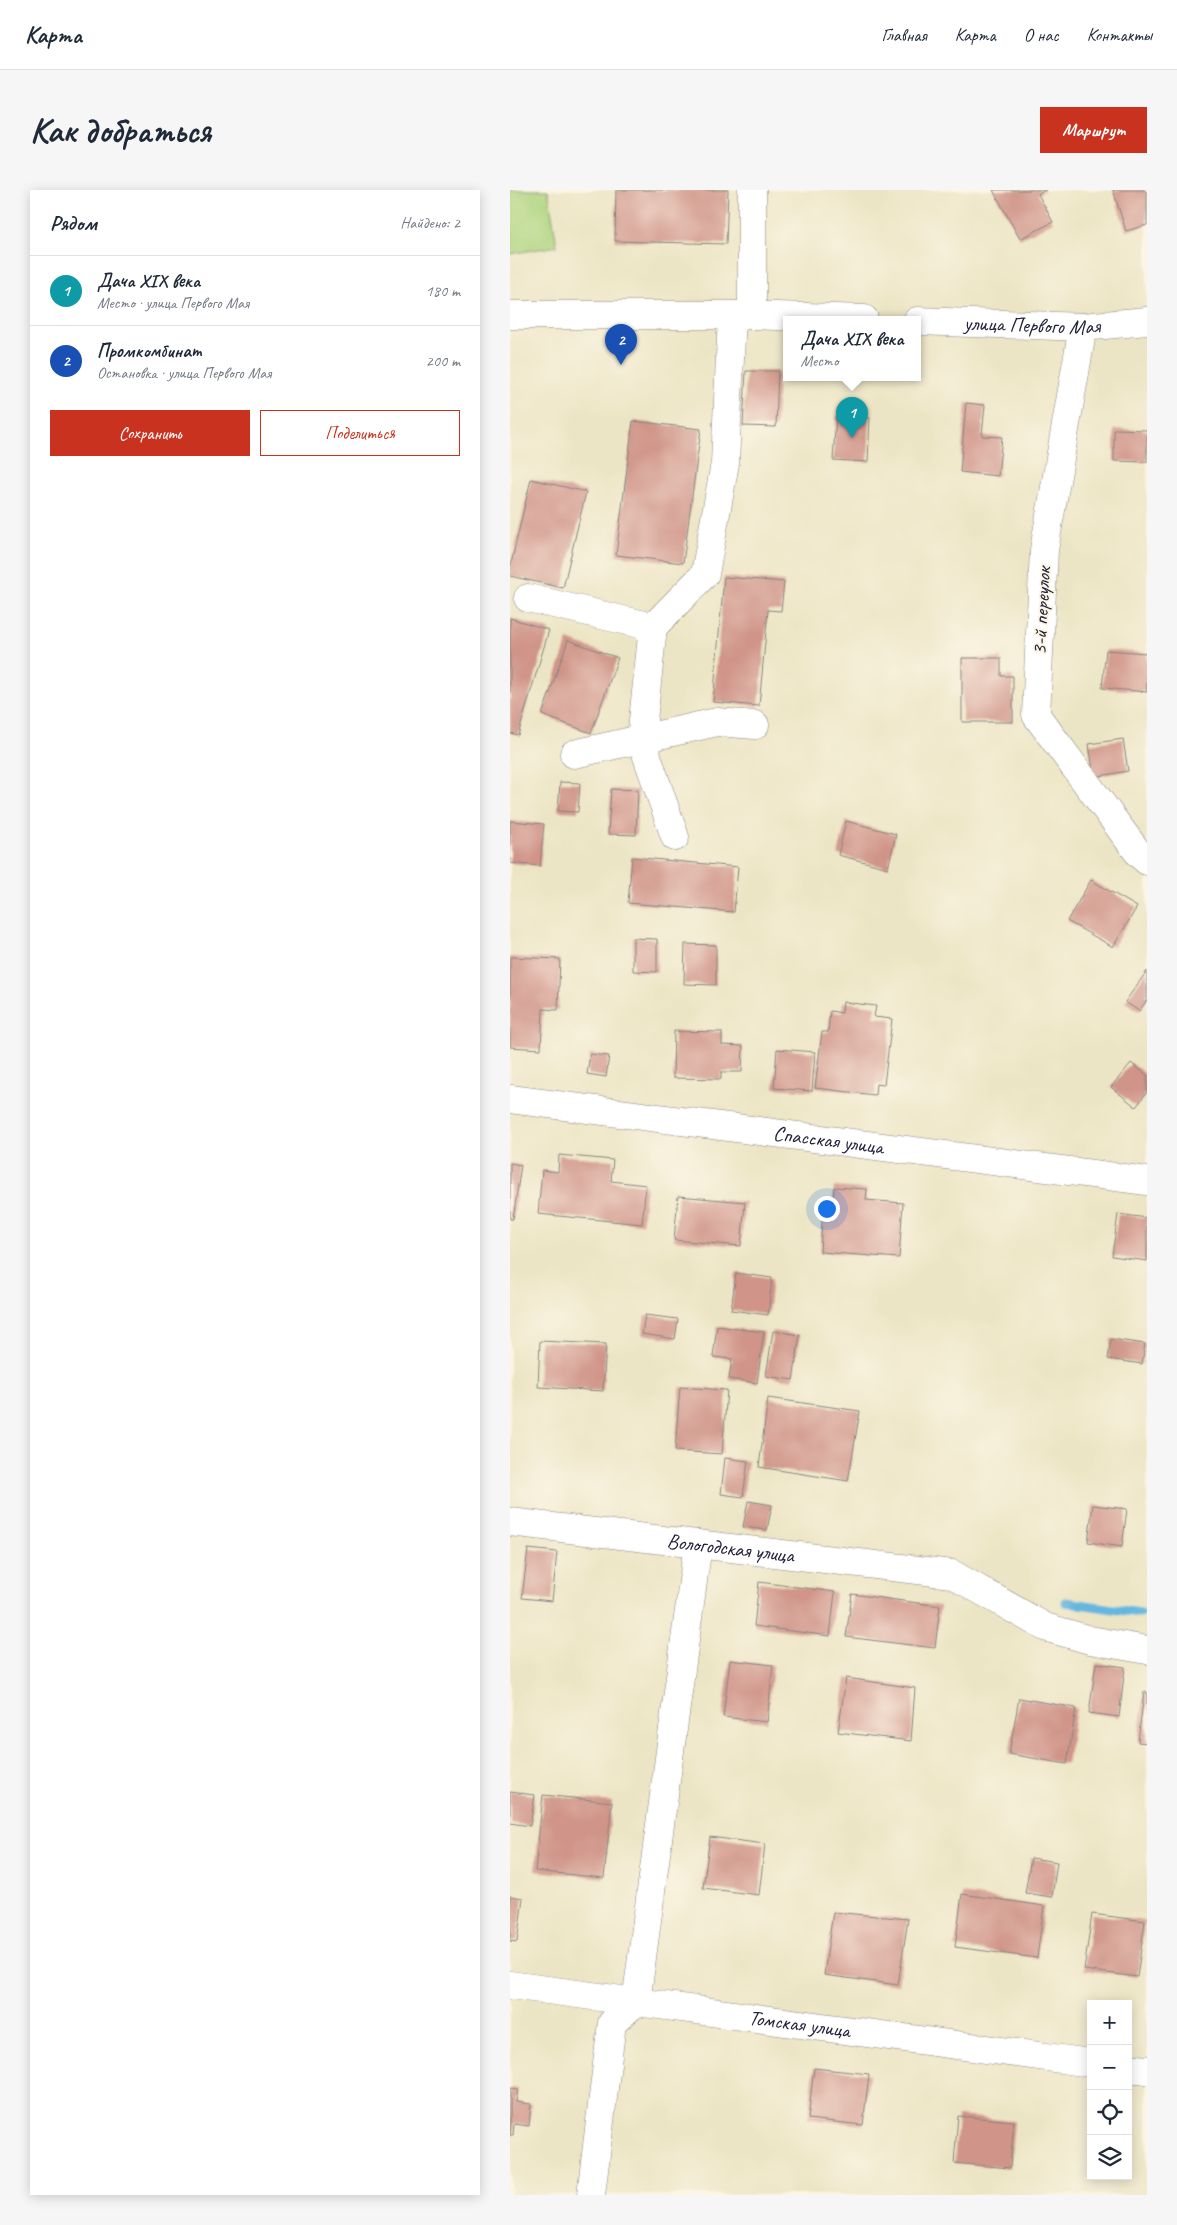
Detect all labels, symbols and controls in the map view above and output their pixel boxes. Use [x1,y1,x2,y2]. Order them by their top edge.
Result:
text: Карта [25,20,82,50]
text: Главная [882,24,927,46]
text: Карта [955,24,996,46]
text: О нас [1024,24,1059,46]
text: Контакты [1087,24,1152,46]
button: Маршрут [1040,107,1147,153]
text: Как добраться [30,108,211,153]
text: Рядом [50,210,97,236]
text: Найдено: 2 [400,213,460,233]
text: Дача XIX века [97,269,200,293]
text: 1 [62,281,70,301]
text: 180 m [426,281,460,301]
text: Место · улица Первого Мая [97,293,249,313]
street label: улица Первого Мая [962,310,1102,340]
popup [783,316,921,381]
pin: 2 [605,324,637,365]
text: Дача XIX века [800,327,904,351]
text: Промкомбинат [97,339,201,363]
text: 2 [62,351,70,371]
text: 200 m [426,351,460,371]
text: Место [800,351,838,371]
text: Остановка · улица Первого Мая [97,363,271,383]
pin: 1 [836,397,868,438]
button: Сохранить [50,410,250,456]
button: Поделиться [260,410,460,456]
street label: 3-й переулок [1026,564,1056,656]
street label: Спасская улица [772,1120,887,1160]
your location [814,1196,840,1222]
street label: Вологодская улица [665,1528,797,1569]
map controls [1087,2000,1132,2180]
button: + [1087,2000,1132,2045]
street label: Томская улица [747,2004,854,2044]
button: − [1087,2045,1132,2090]
button: locate [1087,2090,1132,2135]
button: layers [1087,2135,1132,2180]

